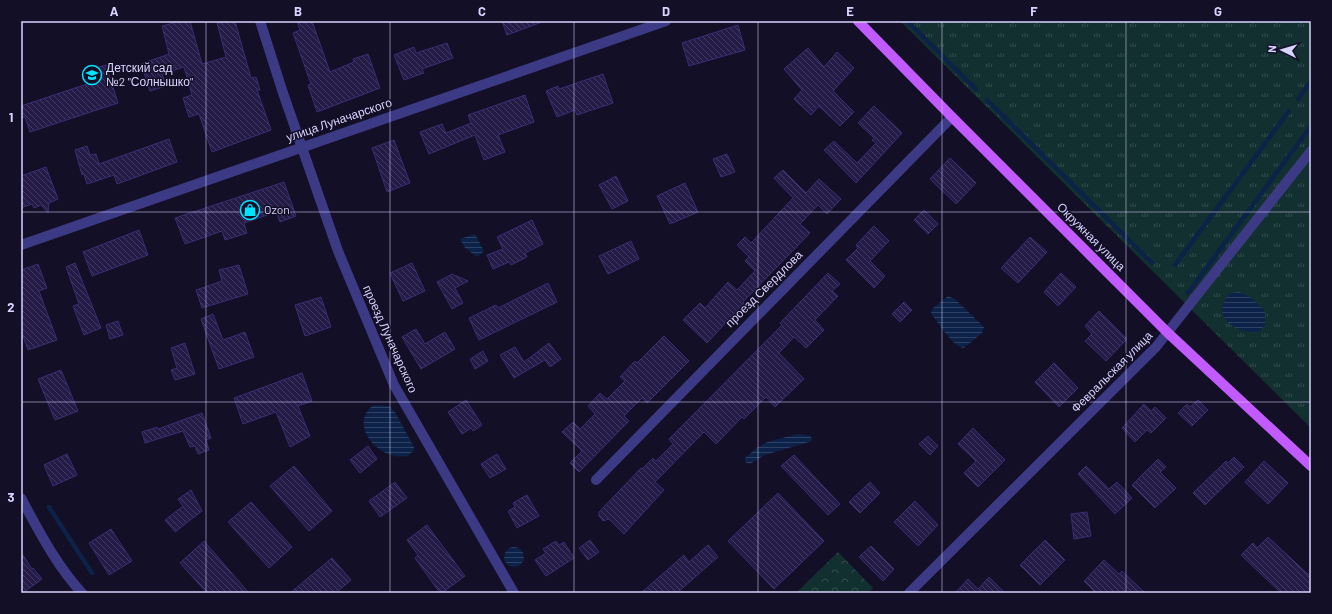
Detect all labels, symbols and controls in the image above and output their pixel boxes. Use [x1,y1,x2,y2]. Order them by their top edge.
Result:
text: A [110,3,119,19]
text: B [294,3,302,19]
text: C [478,3,486,19]
text: D [662,3,670,19]
text: E [846,3,854,19]
text: F [1030,3,1038,19]
text: G [1214,3,1222,19]
north arrow [1262,30,1302,70]
text: N [1265,45,1278,53]
place label: Детский сад №2 "Солнышко" [106,60,193,88]
school or university icon: Детский сад №2 "Солнышко" [81,64,103,86]
street label: улица Луначарского [284,94,394,145]
text: 1 [9,109,13,125]
shop icon: Ozon [239,199,261,221]
street label: Окружная улица [1054,199,1129,274]
place label: Ozon [264,202,290,216]
street label: проезд Свердлова [722,247,805,330]
street label: проезд Луначарского [360,283,421,395]
text: 2 [7,299,15,315]
street label: Февральская улица [1068,328,1156,415]
text: 3 [7,489,15,505]

